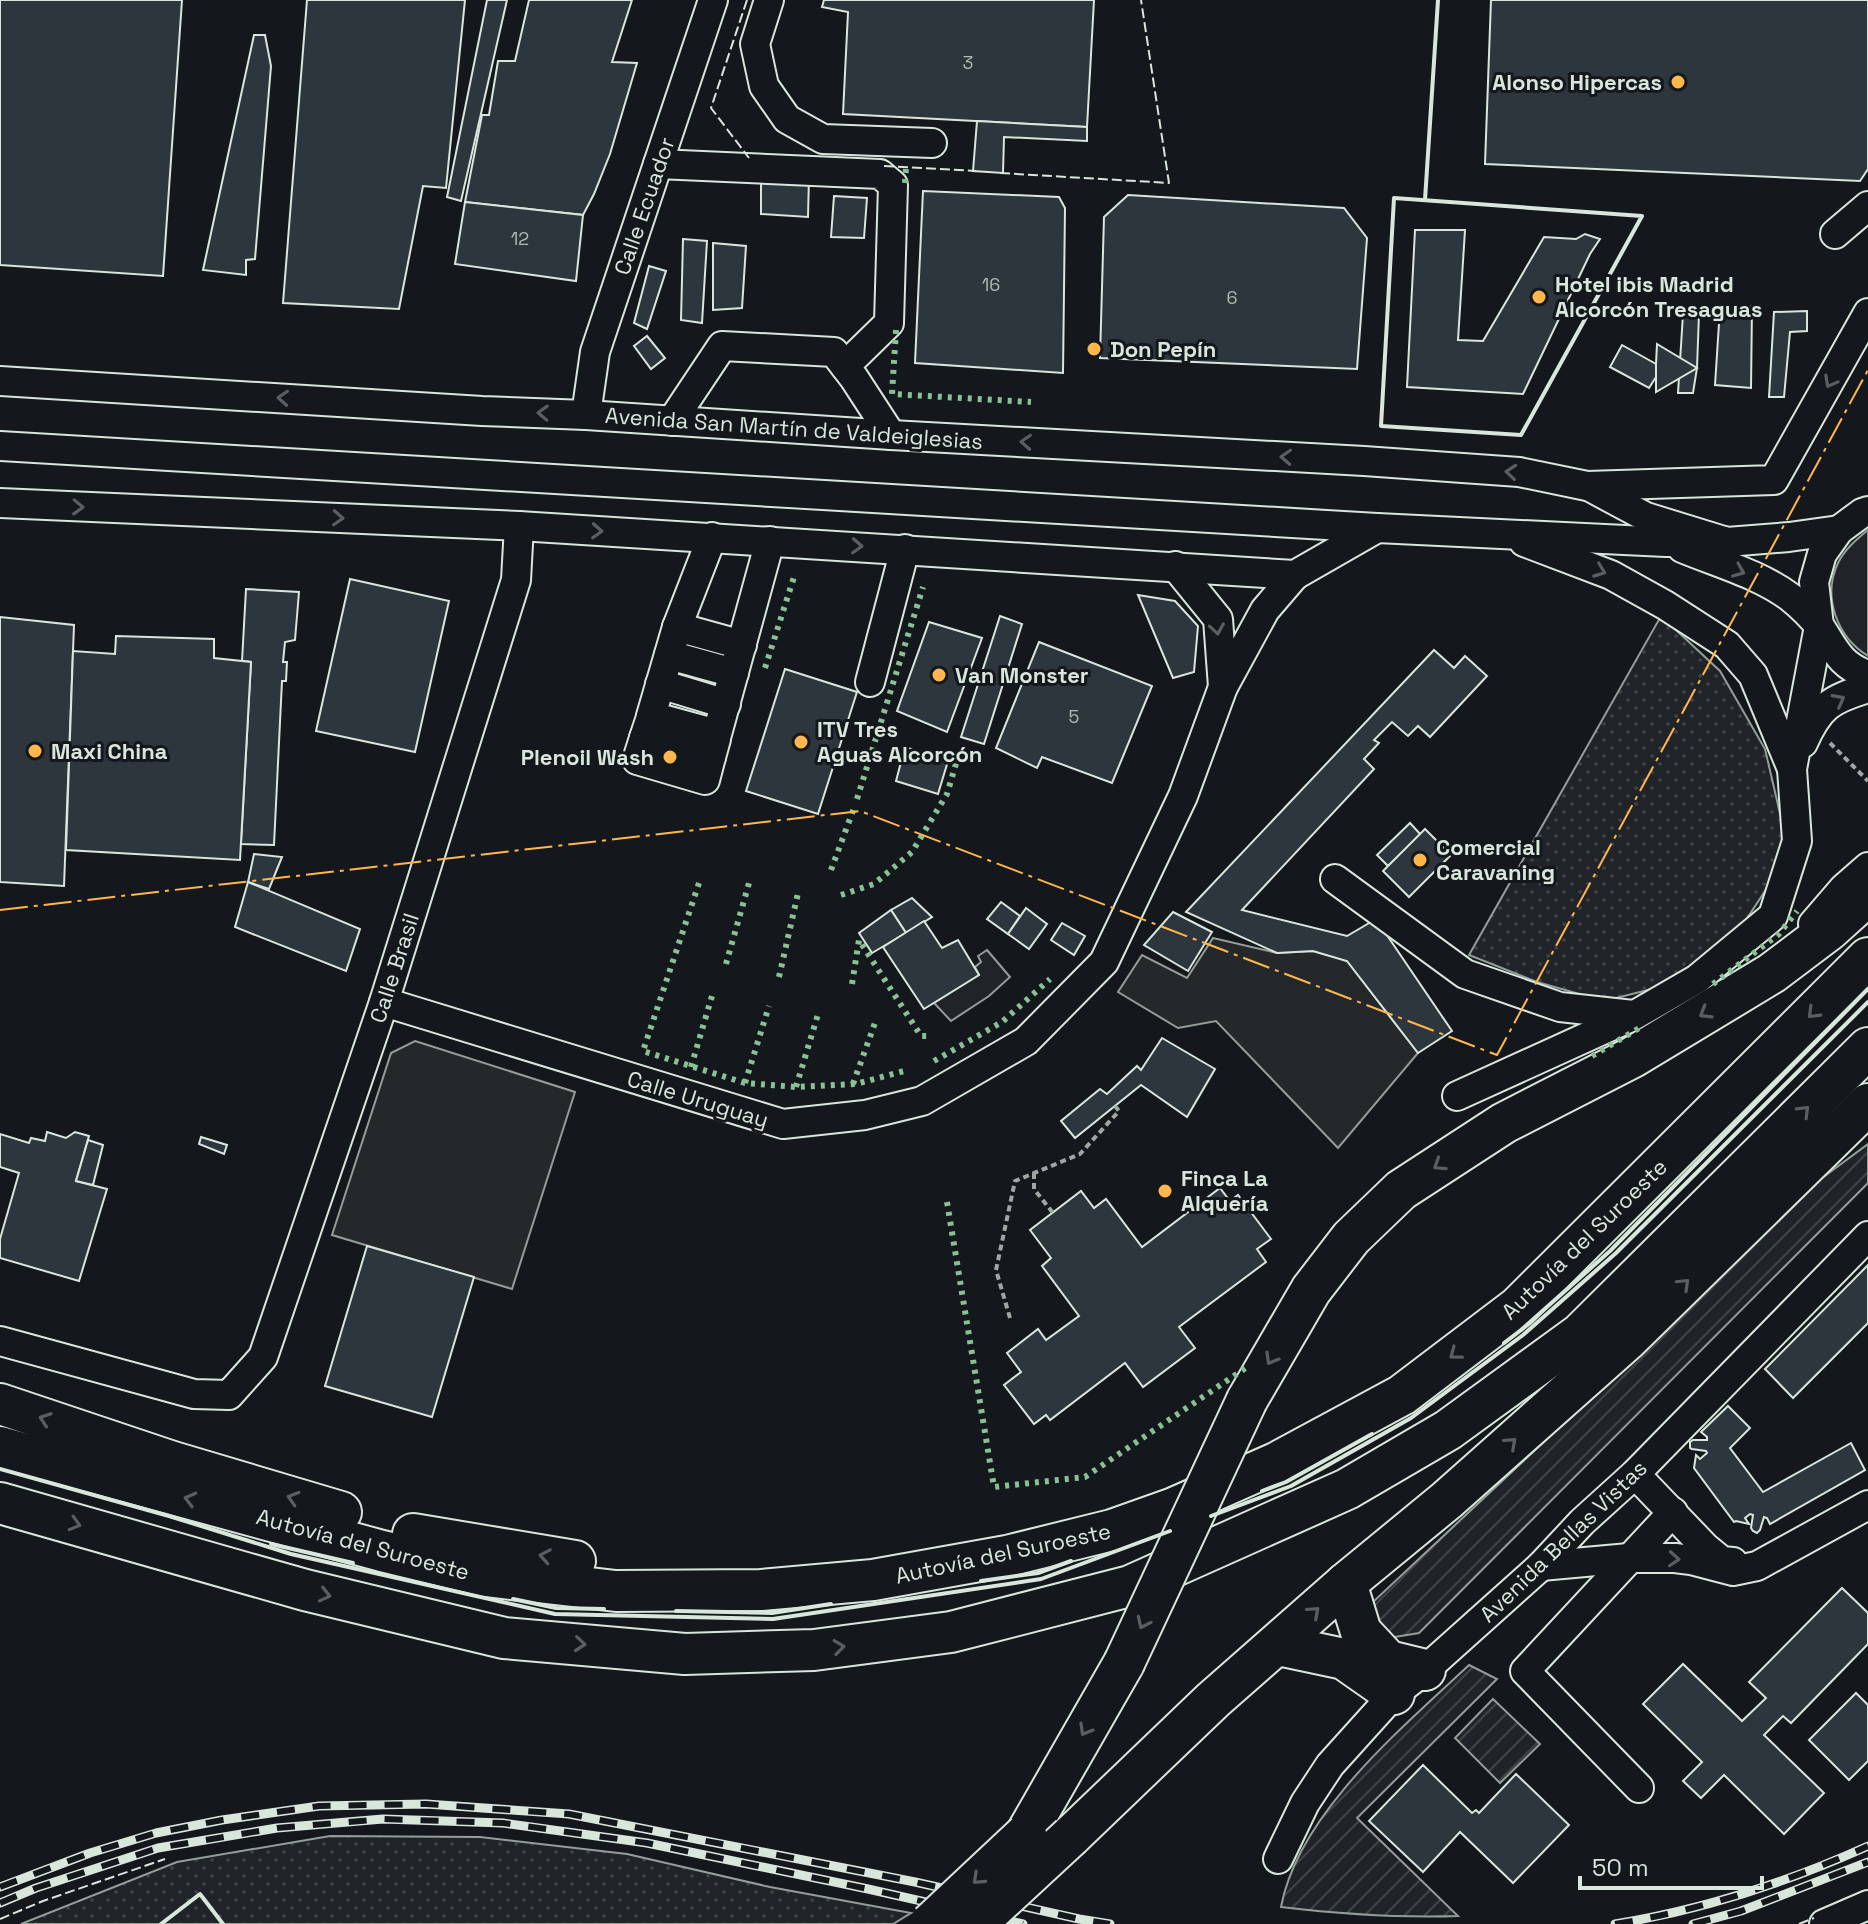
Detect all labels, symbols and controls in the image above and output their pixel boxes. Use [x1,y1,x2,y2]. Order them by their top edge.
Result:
house number: 3 [963,51,973,74]
place label: Alonso Hipercas [1492,68,1662,96]
marker: Alonso Hipercas [1669,73,1687,91]
street label: Calle Ecuador [607,134,681,278]
house number: 12 [511,227,529,250]
place label: Hotel ibis Madrid Alcorcón Tresaguas [1555,270,1762,323]
house number: 16 [982,273,1000,296]
house number: 6 [1226,286,1238,309]
marker: Hotel ibis Madrid Alcorcón Tresaguas [1530,288,1548,306]
place label: Don Pepín [1110,335,1216,363]
marker: Don Pepín [1085,340,1103,358]
one-way arrow [1824,373,1840,387]
one-way arrow [276,390,289,407]
street label: Avenida San Martín de Valdeiglesias [604,401,984,455]
one-way arrow [536,405,549,422]
one-way arrow [1019,434,1032,451]
one-way arrow [1279,448,1292,465]
one-way arrow [1504,464,1517,481]
one-way arrow [72,498,85,515]
one-way arrow [332,509,345,526]
one-way arrow [591,522,604,539]
one-way arrow [851,537,864,554]
one-way arrow [1592,561,1606,578]
one-way arrow [1731,561,1745,578]
one-way arrow [1208,623,1225,636]
place label: Van Monster [955,661,1089,689]
marker: Van Monster [930,666,948,684]
one-way arrow [1831,694,1846,709]
house number: 5 [1069,705,1079,728]
place label: ITV Tres Aguas Alcorcón [817,715,982,768]
marker: ITV Tres Aguas Alcorcón [792,733,810,751]
place label: Maxi China [51,737,168,765]
marker: Maxi China [26,742,44,760]
place label: Plenoil Wash [521,743,654,771]
marker: Plenoil Wash [661,748,679,766]
place label: Comercial Caravaning [1436,833,1555,886]
marker: Comercial Caravaning [1411,851,1429,869]
street label: Calle Brasil [363,910,425,1026]
one-way arrow [1699,1004,1714,1019]
one-way arrow [1808,1004,1822,1018]
street label: Calle Uruguay [624,1064,772,1134]
one-way arrow [1795,1106,1809,1120]
street label: Autovía del Suroeste [1495,1153,1673,1325]
one-way arrow [1433,1156,1448,1171]
place label: Finca La Alquería [1181,1164,1269,1217]
marker: Finca La Alquería [1156,1182,1174,1200]
one-way arrow [1675,1279,1689,1293]
one-way arrow [1450,1345,1464,1359]
one-way arrow [1265,1350,1281,1365]
one-way arrow [39,1412,53,1428]
one-way arrow [1502,1438,1517,1453]
street label: Avenida Bellas Vistas [1474,1454,1652,1628]
one-way arrow [183,1491,197,1508]
one-way arrow [286,1491,300,1507]
street label: Autovía del Suroeste [253,1502,473,1586]
one-way arrow [67,1515,81,1531]
street label: Autovía del Suroeste [893,1516,1113,1590]
one-way arrow [539,1548,552,1565]
one-way arrow [1668,1550,1681,1567]
one-way arrow [318,1586,331,1603]
one-way arrow [1305,1608,1320,1622]
one-way arrow [1137,1615,1153,1629]
one-way arrow [574,1636,587,1653]
one-way arrow [833,1638,846,1655]
one-way arrow [1079,1722,1095,1736]
scale bar [1580,1840,1762,1890]
text: 50 m [1592,1852,1649,1883]
one-way arrow [973,1870,987,1884]

